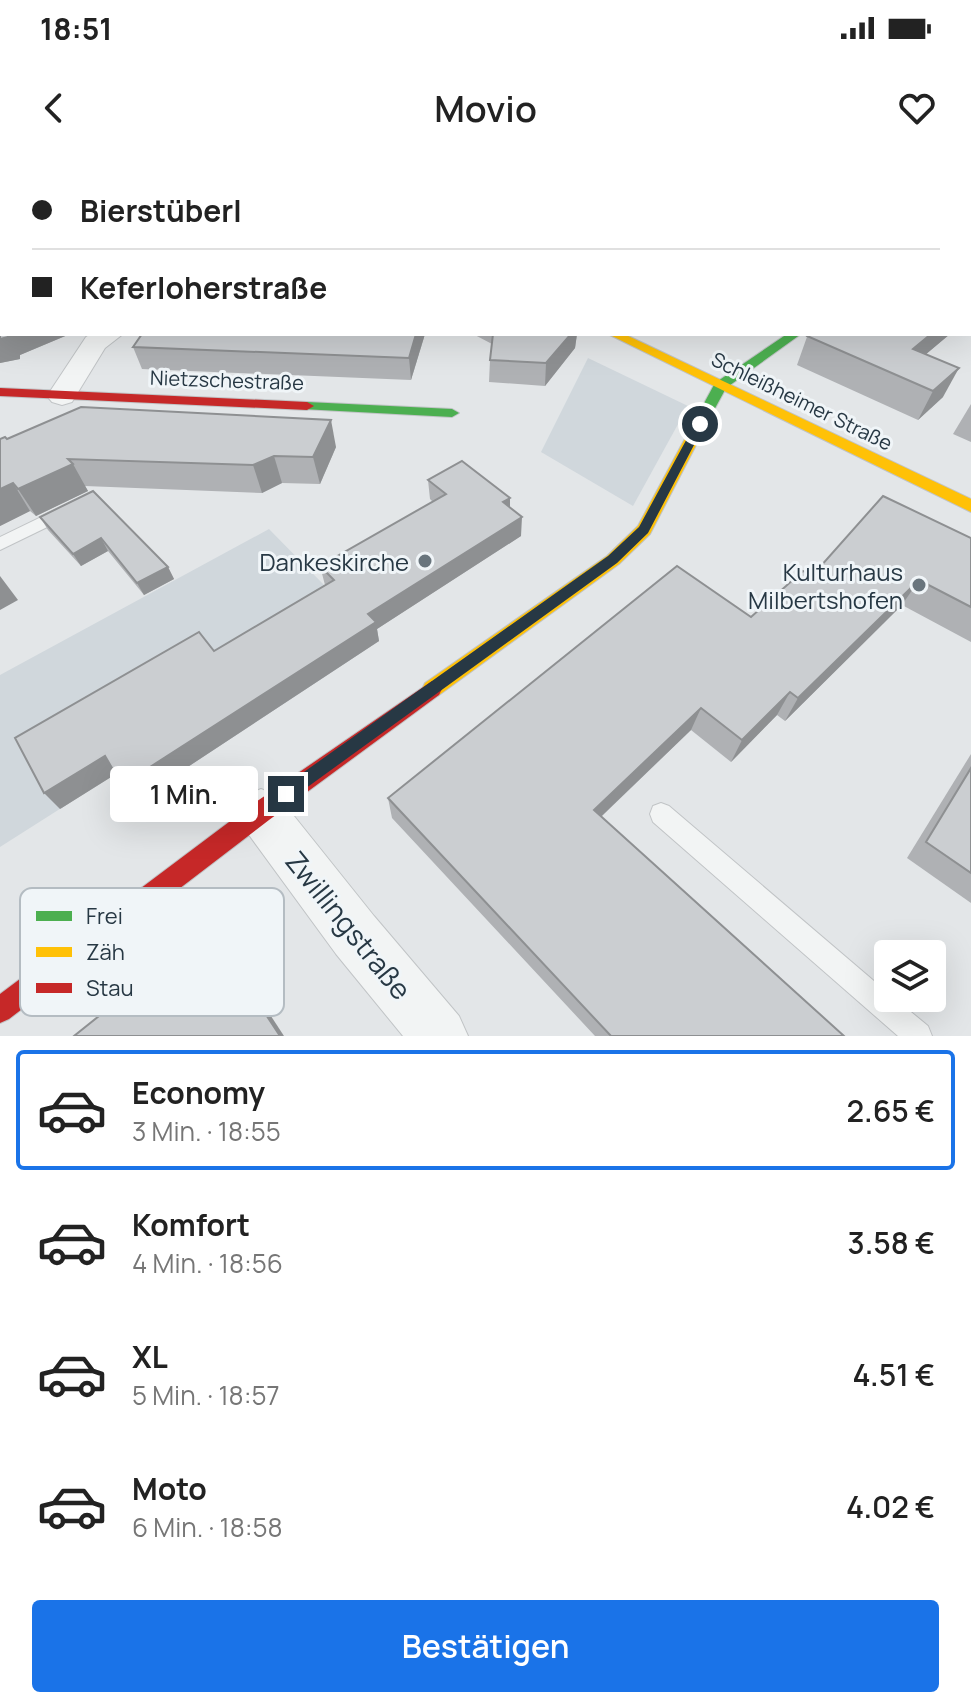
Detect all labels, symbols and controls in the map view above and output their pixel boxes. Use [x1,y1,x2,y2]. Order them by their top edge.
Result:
text: 18:51 [40,8,113,49]
text: Movio [434,84,537,133]
icon: back [32,86,76,130]
icon: heart [895,86,939,130]
text: Bierstüberl [80,190,242,231]
text: Keferloherstraße [80,267,327,308]
street label: Schleißheimer Straße [707,345,897,457]
street label: Nietzschestraße [150,364,304,396]
route start [682,406,718,442]
place label: Dankeskirche [260,545,409,578]
marker: Dankeskirche [416,552,434,570]
place label: Kulturhaus Milbertshofen [748,555,903,616]
marker: Kulturhaus Milbertshofen [910,576,928,594]
callout: 1 Min. [110,766,258,822]
text: 1 Min. [150,776,218,812]
route end [268,776,304,812]
street label: Zwillingstraße [277,843,421,1007]
legend [20,888,284,1016]
text: Frei [86,901,123,931]
text: Zäh [86,937,125,967]
map controls [874,940,946,1012]
button: layers [874,940,946,1012]
text: Stau [86,973,134,1003]
text: Economy [132,1072,265,1113]
icon: car [36,1074,108,1146]
text: 2.65 € [846,1090,935,1131]
text: 3 Min. · 18:55 [132,1113,281,1149]
text: Komfort [132,1204,250,1245]
icon: car [36,1206,108,1278]
text: 3.58 € [848,1222,935,1263]
text: 4 Min. · 18:56 [132,1245,283,1281]
text: XL [132,1336,168,1377]
icon: car [36,1338,108,1410]
text: 4.51 € [853,1354,935,1395]
text: 5 Min. · 18:57 [132,1377,280,1413]
text: Moto [132,1468,207,1509]
icon: car [36,1470,108,1542]
text: 4.02 € [846,1486,935,1527]
text: 6 Min. · 18:58 [132,1509,283,1545]
button: Bestätigen [32,1600,939,1692]

